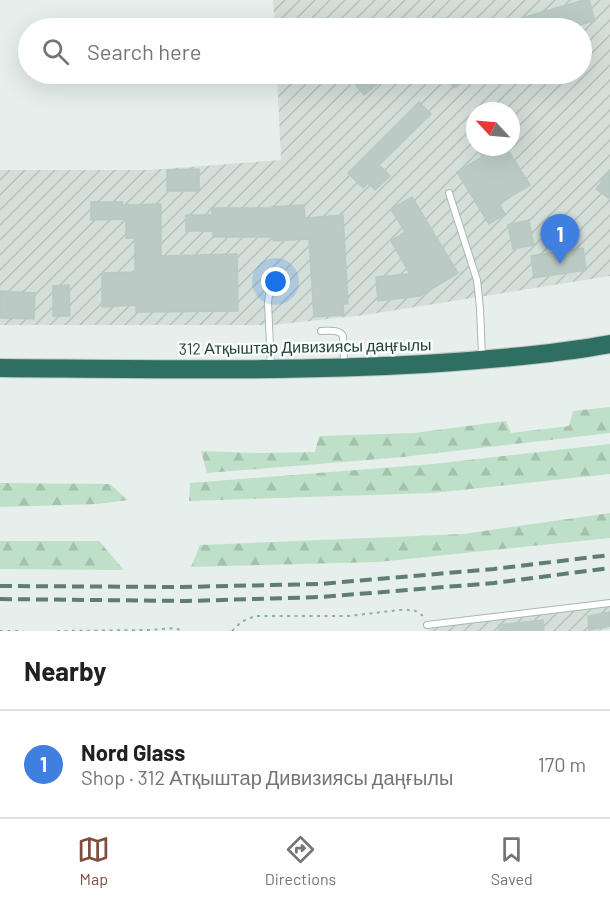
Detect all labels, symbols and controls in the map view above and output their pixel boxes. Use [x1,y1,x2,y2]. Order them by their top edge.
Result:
search box [18,18,592,84]
icon: search [39,35,72,68]
text: Search here [87,38,201,64]
north arrow [466,102,520,156]
pin: 1 [540,214,580,264]
your location [261,267,290,296]
street label: 312 Атқыштар Дивизиясы даңғылы [178,334,432,358]
text: Nearby [24,655,106,686]
text: Nord Glass [81,739,185,765]
text: 1 [40,752,47,776]
text: 170 m [538,752,586,776]
text: Shop · 312 Атқыштар Дивизиясы даңғылы [81,765,453,789]
tab: Map [77,833,110,888]
tab: Directions [265,833,336,888]
tab: Saved [491,833,533,888]

